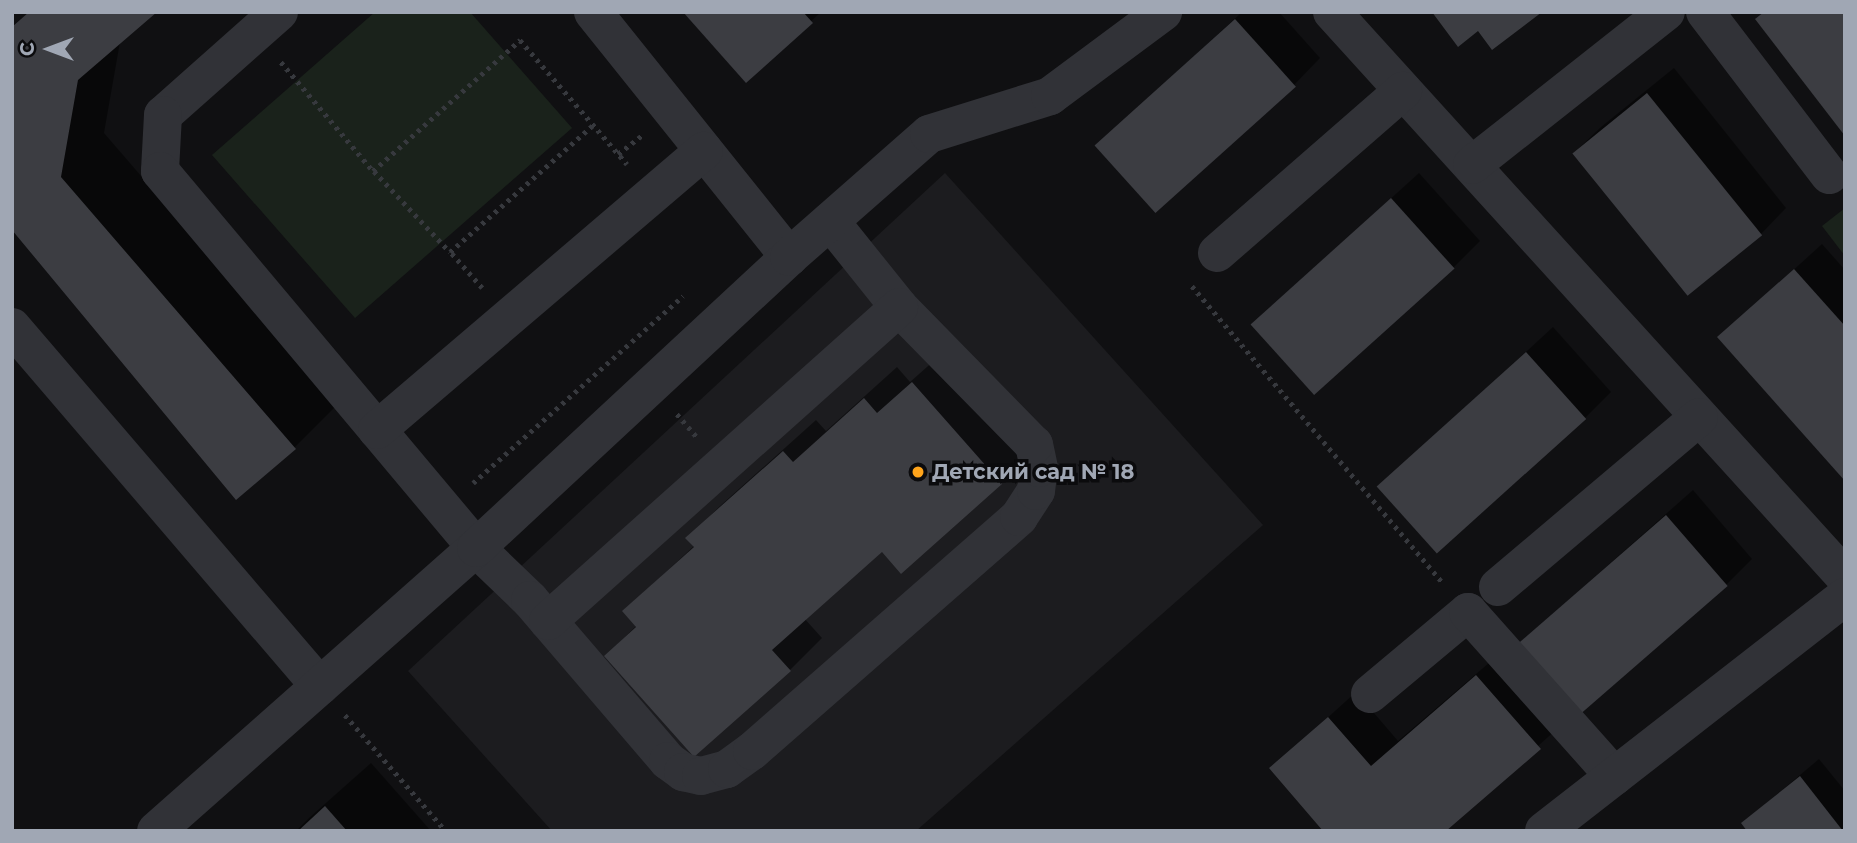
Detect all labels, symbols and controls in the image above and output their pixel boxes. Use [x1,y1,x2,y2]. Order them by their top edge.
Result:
north arrow [14,14,84,84]
text: С [16,42,39,56]
place label: Детский сад № 18 [932,459,1134,485]
marker: Детский сад № 18 [910,464,926,480]

